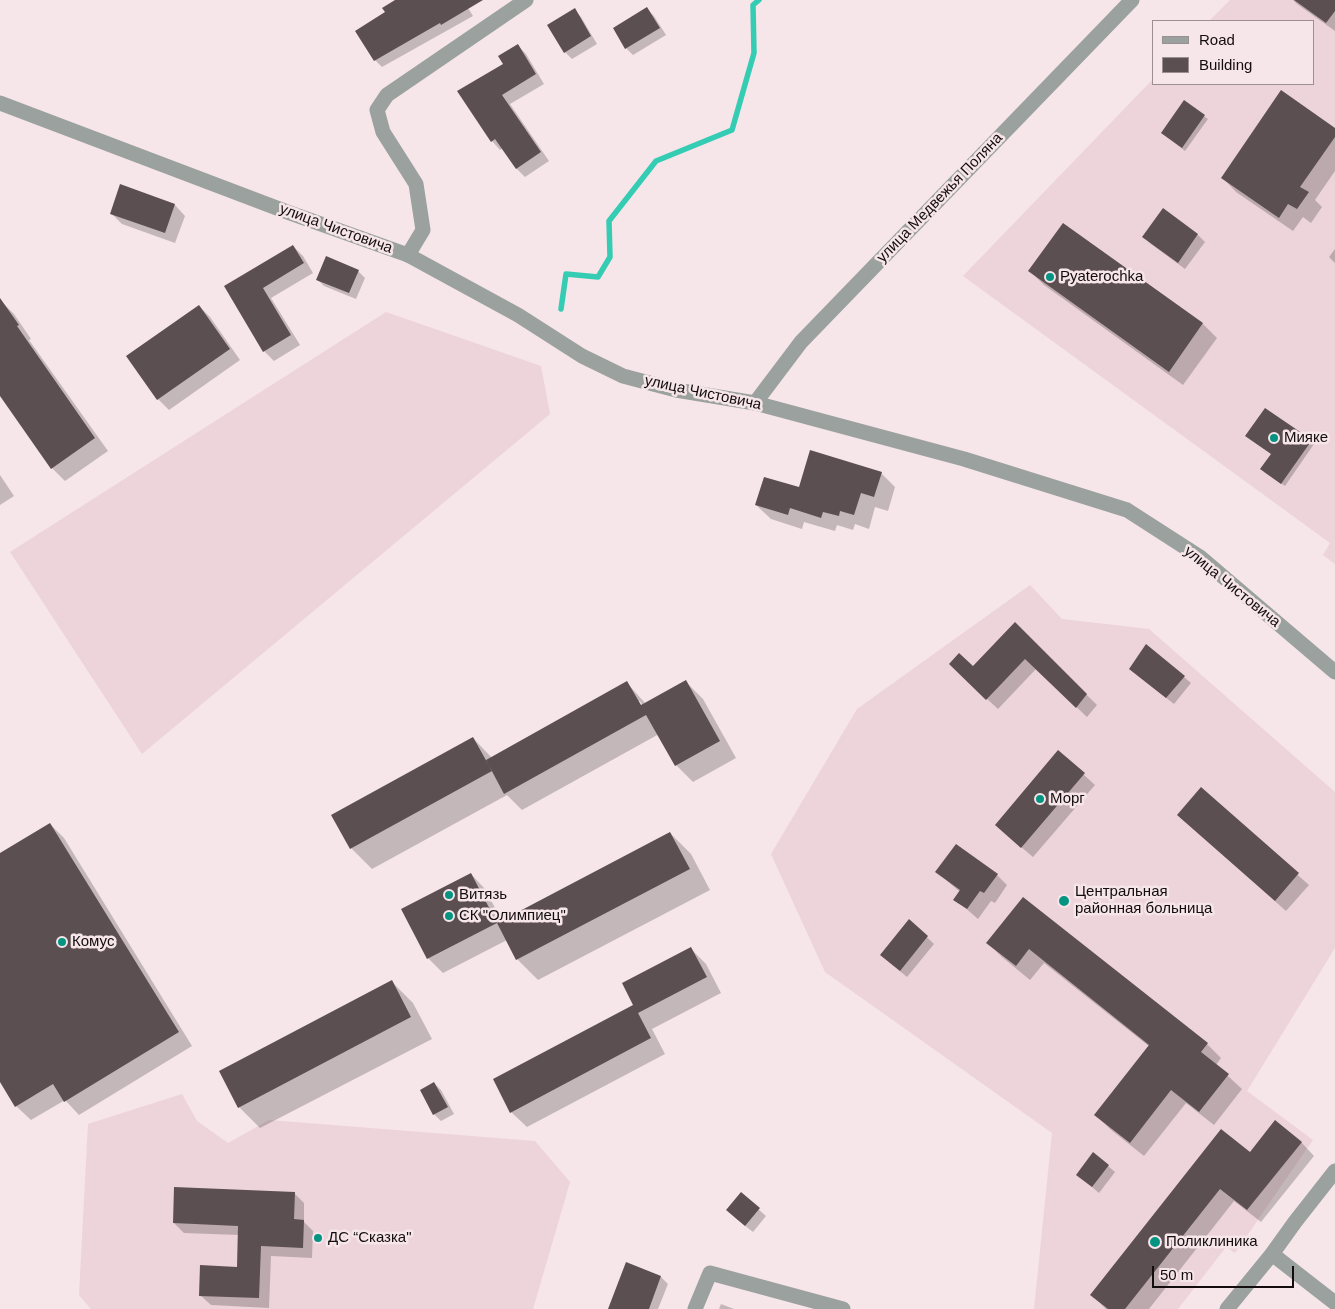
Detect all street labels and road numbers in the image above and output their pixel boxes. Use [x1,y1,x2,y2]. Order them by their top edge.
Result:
street label: улица Медвежья Поляна [873,129,1007,267]
street label: улица Чистовича [277,200,395,258]
street label: улица Чистовича [643,372,763,414]
street label: улица Чистовича [1180,543,1284,631]

